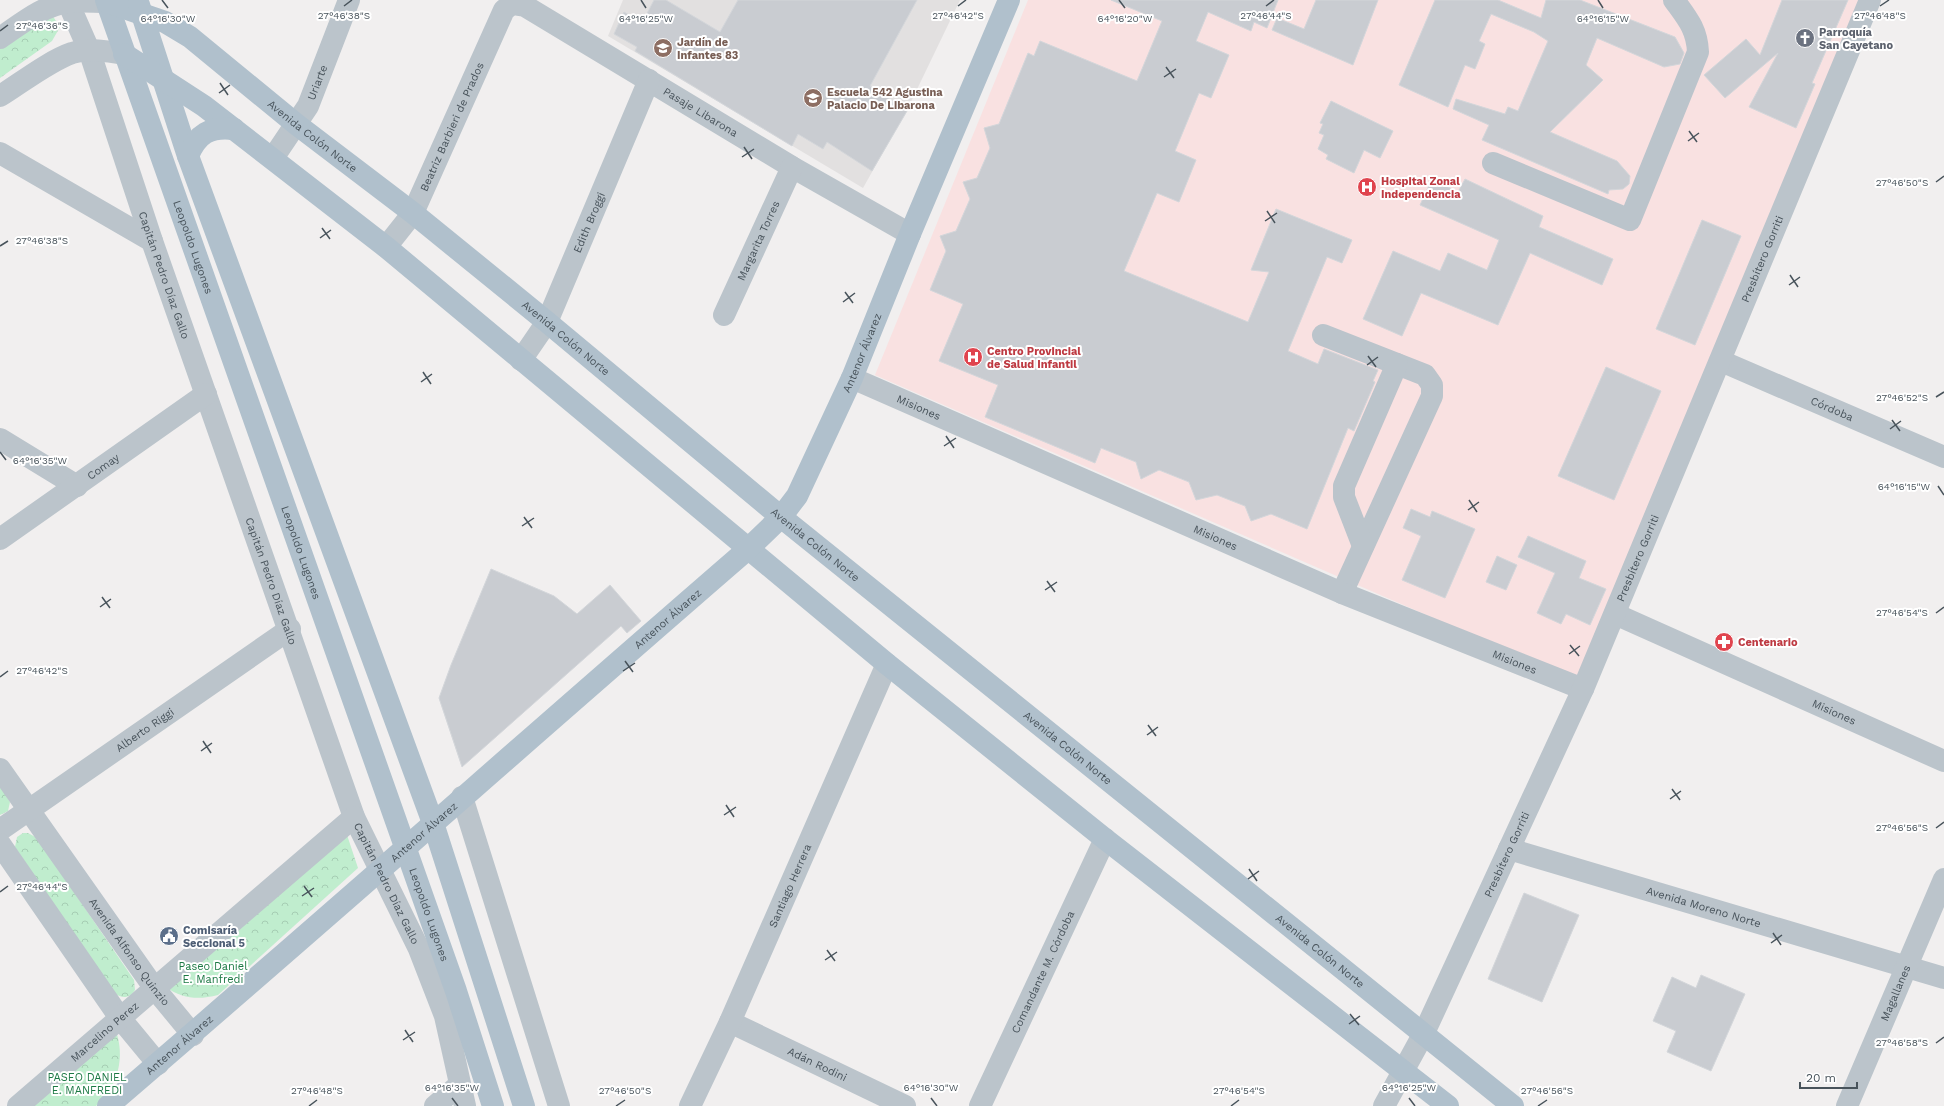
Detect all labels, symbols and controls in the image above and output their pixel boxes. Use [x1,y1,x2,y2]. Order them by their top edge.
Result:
text: 27°46'38"S [318,10,370,21]
text: 27°46'42"S [932,10,984,21]
text: 27°46'44"S [1240,10,1292,21]
text: 27°46'48"S [1854,10,1906,21]
text: 64°16'30"W [141,13,196,24]
text: 64°16'25"W [619,13,674,24]
text: 64°16'20"W [1098,13,1153,24]
text: 64°16'15"W [1577,13,1630,24]
text: 27°46'36"S [16,20,68,31]
place label: Parroquía San Cayetano [1819,26,1893,52]
church icon: Parroquía San Cayetano [1794,27,1816,49]
place label: Jardín de Infantes 83 [677,36,739,62]
school or university icon: Jardín de Infantes 83 [652,37,674,59]
street label: Beatriz Barbieri de Prados [418,60,487,194]
street label: Uriarte [305,63,330,102]
street label: Pasaje Libarona [661,85,740,140]
place label: Escuela 542 Agustina Palacio De Libarona [827,86,943,112]
school or university icon: Escuela 542 Agustina Palacio De Libarona [802,87,824,109]
street label: Avenida Colón Norte [265,97,360,175]
place label: Hospital Zonal Independencia [1381,175,1461,201]
hospital icon: Hospital Zonal Independencia [1356,176,1378,198]
text: 27°46'50"S [1876,177,1928,188]
street label: Edith Broggi [571,190,608,255]
street label: Leopoldo Lugones [170,199,215,296]
street label: Margarita Torres [735,199,783,283]
street label: Capitán Pedro Díaz Gallo [136,210,192,341]
street label: Presbítero Gorriti [1739,214,1786,305]
text: 27°46'38"S [16,235,68,246]
street label: Avenida Colón Norte [519,298,612,378]
street label: Antenor Álvarez [840,311,884,395]
place label: Centro Provincial de Salud Infantil [987,345,1081,371]
hospital icon: Centro Provincial de Salud Infantil [962,346,984,368]
street label: Misiones [895,392,943,423]
text: 27°46'52"S [1876,392,1928,403]
street label: Córdoba [1809,394,1855,424]
street label: Comay [85,451,122,483]
text: 64°16'35"W [13,455,68,466]
text: 64°16'15"W [1878,481,1931,492]
street label: Leopoldo Lugones [278,504,323,601]
street label: Avenida Colón Norte [768,505,862,584]
street label: Presbítero Gorriti [1614,513,1662,604]
street label: Capitán Pedro Díaz Gallo [242,516,299,646]
street label: Misiones [1191,523,1240,553]
street label: Antenor Álvarez [632,586,704,652]
text: 27°46'54"S [1876,607,1928,618]
pharmacy icon: Centenario [1713,631,1735,653]
place label: Centenario [1738,636,1798,649]
street label: Misiones [1490,648,1539,677]
text: 27°46'42"S [16,665,68,676]
street label: Misiones [1810,697,1858,728]
street label: Alberto Riggi [113,705,177,755]
street label: Avenida Colón Norte [1021,709,1114,788]
street label: Antenor Álvarez [388,799,460,865]
street label: Presbítero Gorriti [1482,810,1532,899]
street label: Capitán Pedro Díaz Gallo [351,821,422,946]
text: 27°46'56"S [1876,822,1928,833]
street label: Santiago Herrera [766,842,814,930]
street label: Leopoldo Lugones [406,866,451,963]
text: 27°46'44"S [16,881,68,892]
street label: Avenida Moreno Norte [1645,884,1762,930]
street label: Avenida Alfonso Quinzio [86,896,172,1009]
street label: Comandante M. Córdoba [1009,909,1077,1035]
street label: Avenida Colón Norte [1273,912,1367,991]
place label: Comisaría Seccional 5 [183,924,245,950]
public building icon: Comisaría Seccional 5 [158,925,180,947]
park label: Paseo Daniel E. Manfredi [178,960,248,986]
street label: Magallanes [1878,963,1914,1023]
street label: Marcelino Perez [68,999,141,1065]
street label: Antenor Álvarez [143,1012,216,1078]
text: 27°46'58"S [1876,1037,1928,1048]
street label: Adán Rodini [785,1045,849,1084]
scale bar [1800,1064,1857,1090]
park label: PASEO DANIEL E. MANFREDI [47,1071,127,1097]
text: 20 m [1806,1071,1836,1085]
text: 64°16'35"W [425,1082,480,1093]
text: 64°16'30"W [904,1082,959,1093]
text: 64°16'25"W [1382,1082,1437,1093]
text: 27°46'48"S [291,1085,343,1096]
text: 27°46'50"S [599,1085,651,1096]
text: 27°46'54"S [1213,1085,1265,1096]
text: 27°46'56"S [1521,1085,1573,1096]

